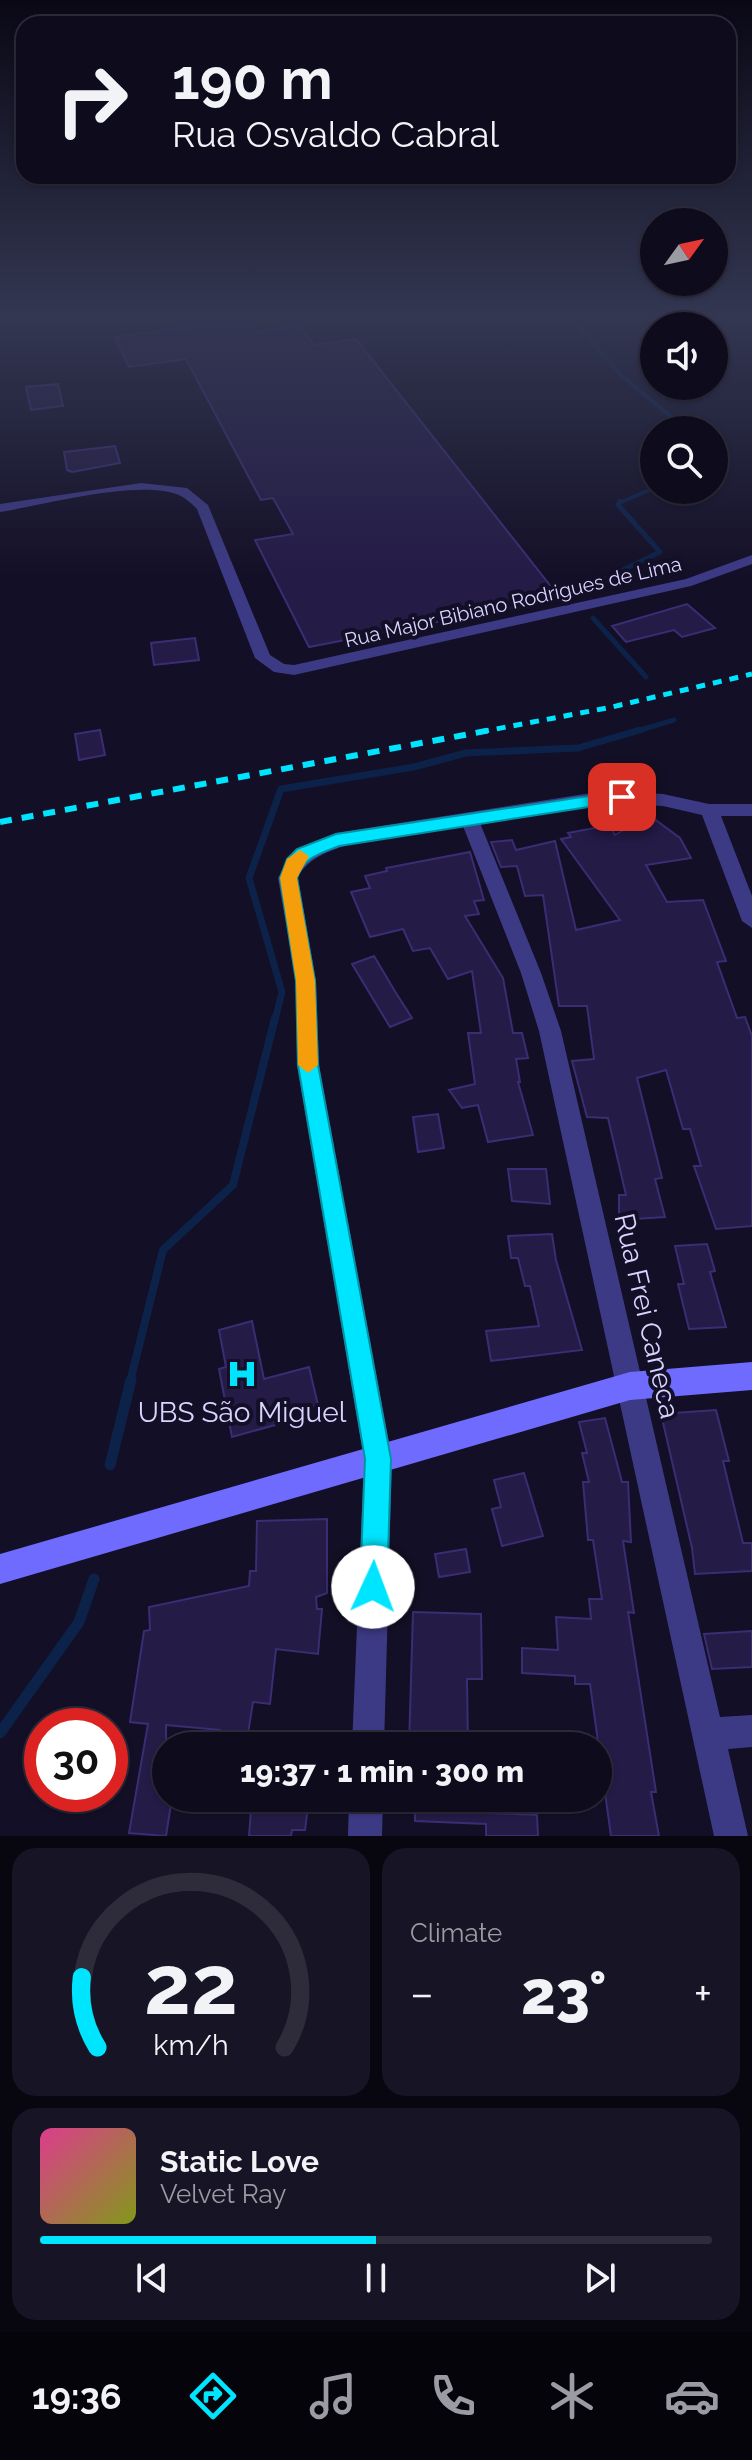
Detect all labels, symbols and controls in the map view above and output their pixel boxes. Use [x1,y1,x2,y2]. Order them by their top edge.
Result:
text: 190 m [172,46,333,112]
icon: right [40,48,144,152]
text: Rua Osvaldo Cabral [172,113,499,155]
north arrow [640,208,728,296]
map controls [640,208,728,504]
button: sound [640,312,728,400]
button: search [640,416,728,504]
street label: Rua Major Bibiano Rodrigues de Lima [342,552,684,652]
pin [588,763,656,831]
icon: arrive [600,775,644,819]
street label: Rua Frei Caneca [607,1210,687,1422]
hospital icon: UBS São Miguel [225,1357,259,1391]
place label: UBS São Miguel [138,1396,347,1429]
position arrow [331,1545,415,1629]
speed limit sign: 30 [24,1708,128,1812]
text: 19:37 · 1 min · 300 m [240,1754,524,1789]
text: Climate [410,1918,502,1948]
text: 22 [144,1936,238,2033]
text: 23° [521,1958,607,2028]
text: − [410,1968,434,2019]
text: + [694,1968,712,2019]
text: km/h [153,2028,229,2062]
text: Static Love [160,2144,319,2179]
text: Velvet Ray [160,2179,286,2209]
icon: previous [130,2256,174,2300]
icon: pause [354,2256,398,2300]
icon: next [578,2256,622,2300]
icon: directions [185,2368,241,2424]
icon: music [305,2368,361,2424]
icon: phone [425,2368,481,2424]
icon: climate [544,2368,600,2424]
icon: car [664,2368,720,2424]
text: 19:36 [32,2375,122,2417]

